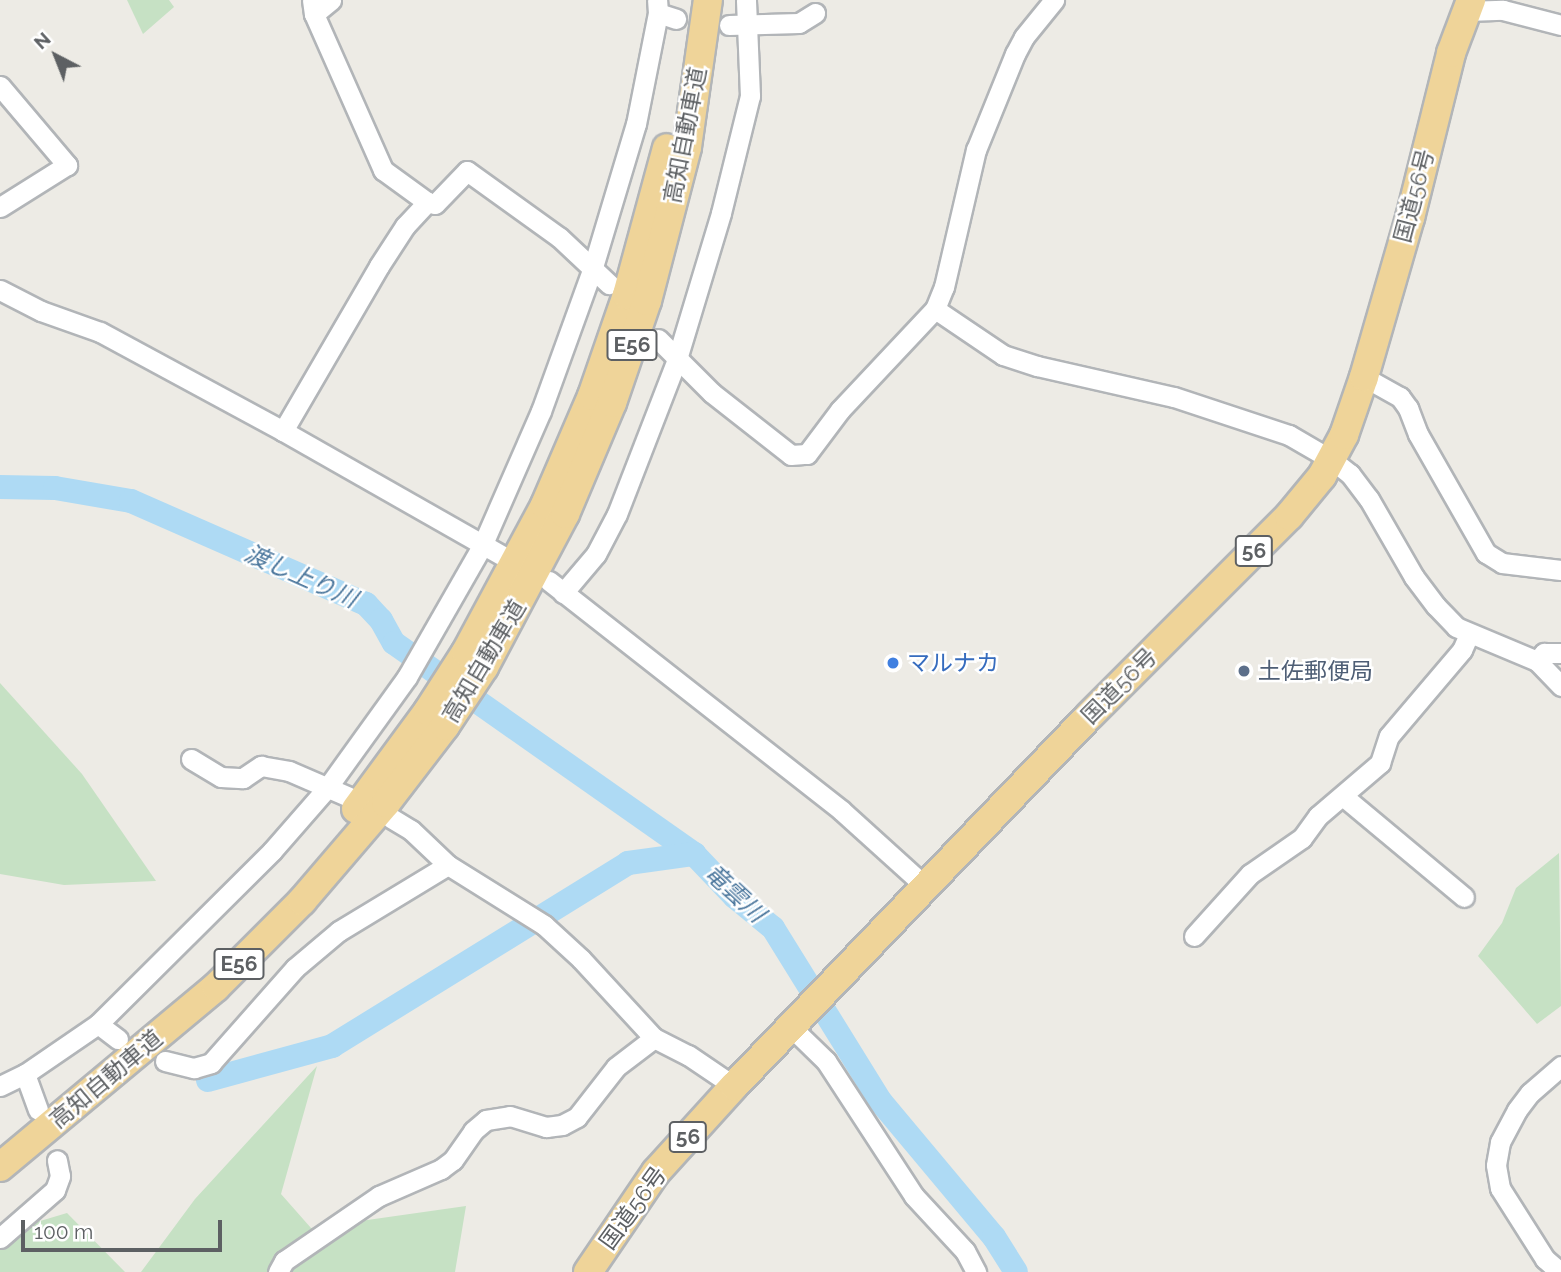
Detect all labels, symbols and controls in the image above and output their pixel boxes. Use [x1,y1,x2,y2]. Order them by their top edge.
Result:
north arrow [21,21,91,91]
text: N [29,27,55,53]
street label: 高知自動車道 [658,65,712,205]
street label: 国道56号 [1388,146,1440,246]
road number: E56 [606,328,658,362]
road number: 56 [1235,534,1273,568]
water label: 渡し上り川 [240,538,362,614]
street label: 高知自動車道 [437,595,531,727]
street label: 国道56号 [1076,643,1162,729]
place label: マルナカ [907,649,999,677]
marker: マルナカ [885,655,901,671]
place label: 土佐郵便局 [1258,657,1373,685]
marker: 土佐郵便局 [1236,663,1252,679]
water label: 竜雲川 [699,858,771,928]
road number: E56 [213,946,265,982]
street label: 高知自動車道 [44,1024,168,1134]
road number: 56 [669,1120,707,1154]
street label: 国道56号 [594,1161,672,1255]
scale bar [24,1206,226,1250]
text: 100 m [34,1219,93,1244]

